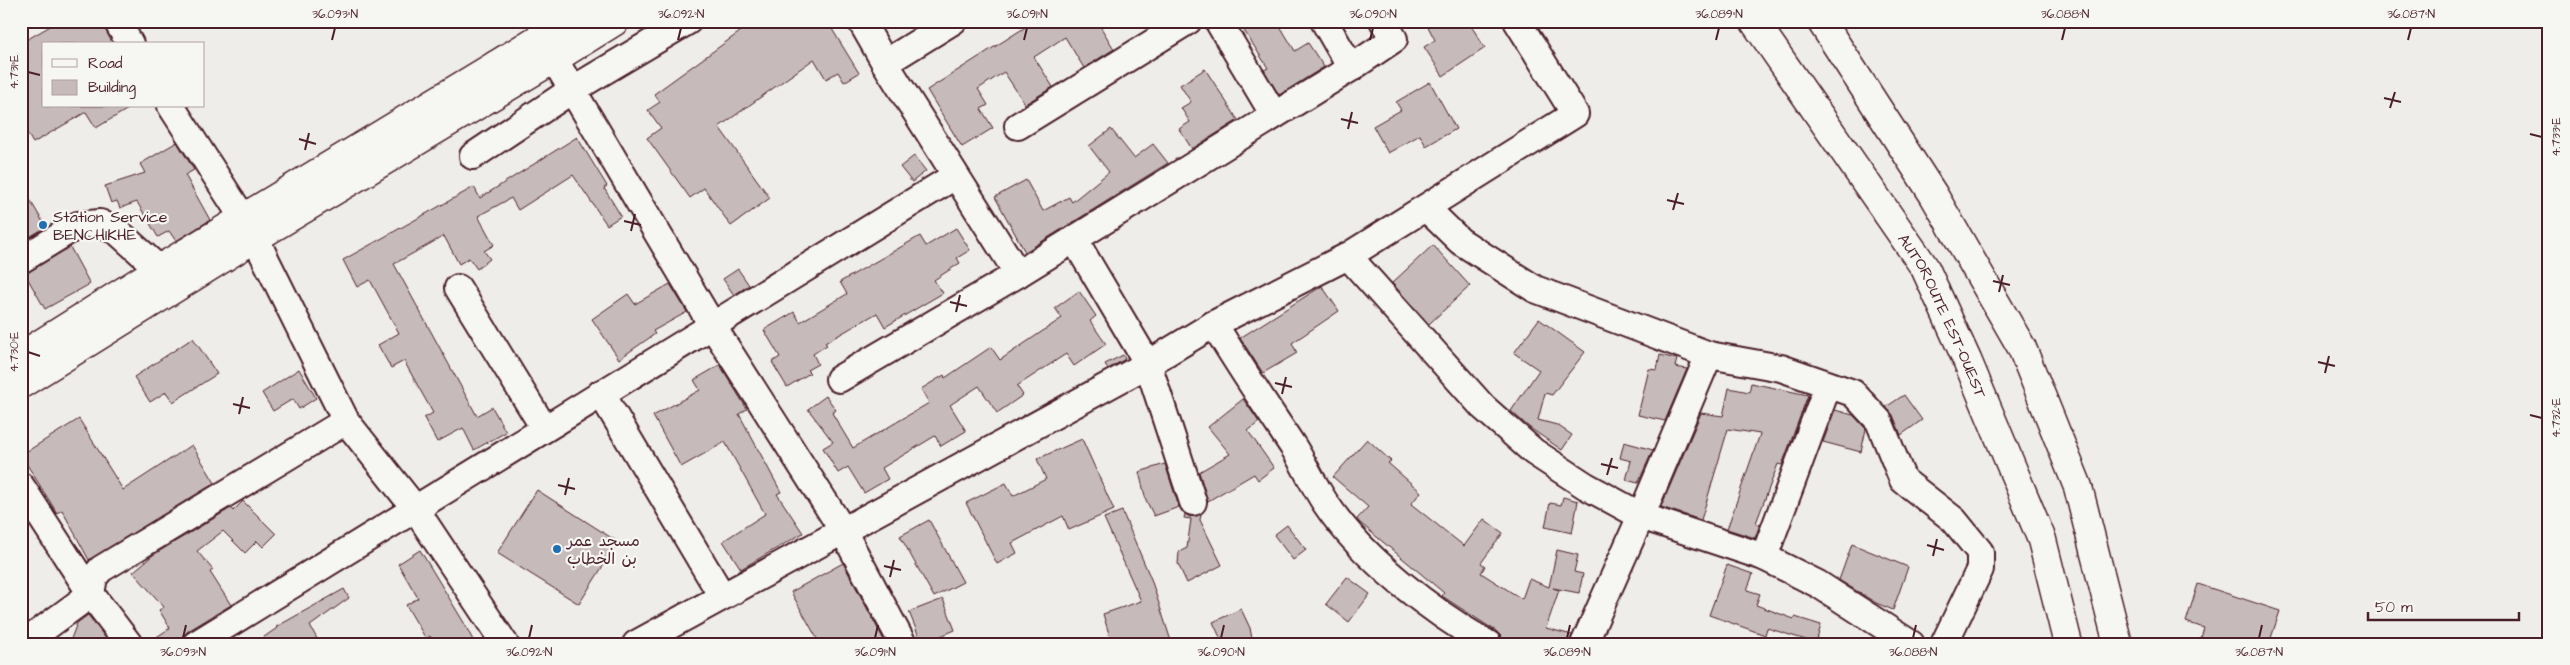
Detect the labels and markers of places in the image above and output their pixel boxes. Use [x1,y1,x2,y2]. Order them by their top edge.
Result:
place label: Station Service BENCHIKHE [53,206,168,246]
marker: Station Service BENCHIKHE [37,219,49,231]
place label: مسجد عمر بن الخطاب [565,530,640,570]
marker: مسجد عمر بن الخطاب [551,543,563,555]

